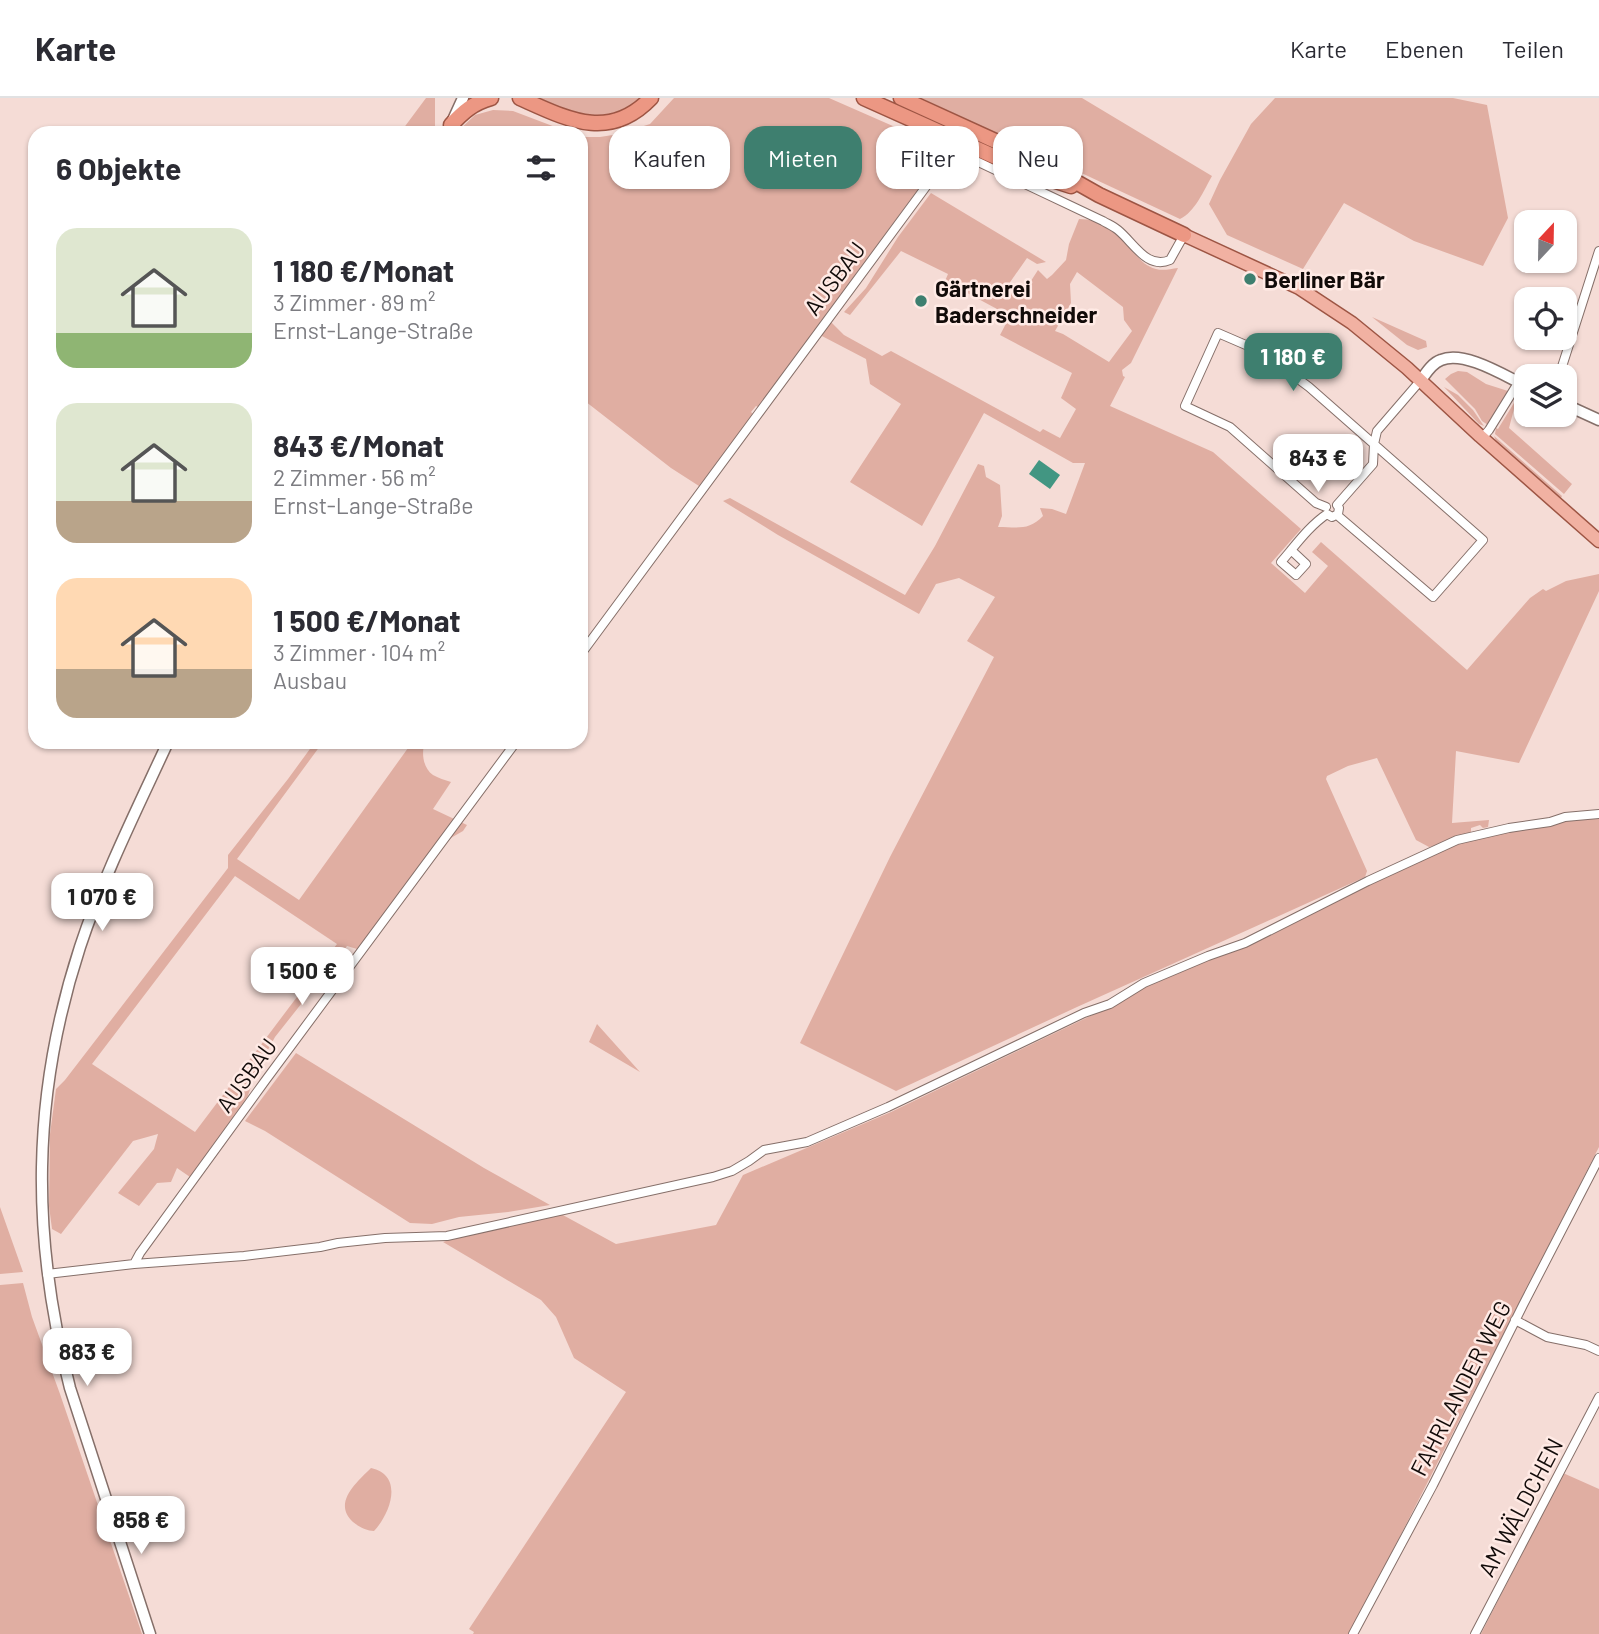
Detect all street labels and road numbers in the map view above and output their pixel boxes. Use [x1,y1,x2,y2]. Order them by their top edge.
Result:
street label: AUSBAU [797,236,871,320]
street label: AUSBAU [210,1032,282,1118]
street label: FAHRLANDER WEG [1404,1296,1516,1480]
street label: AM WÄLDCHEN [1472,1433,1568,1581]

